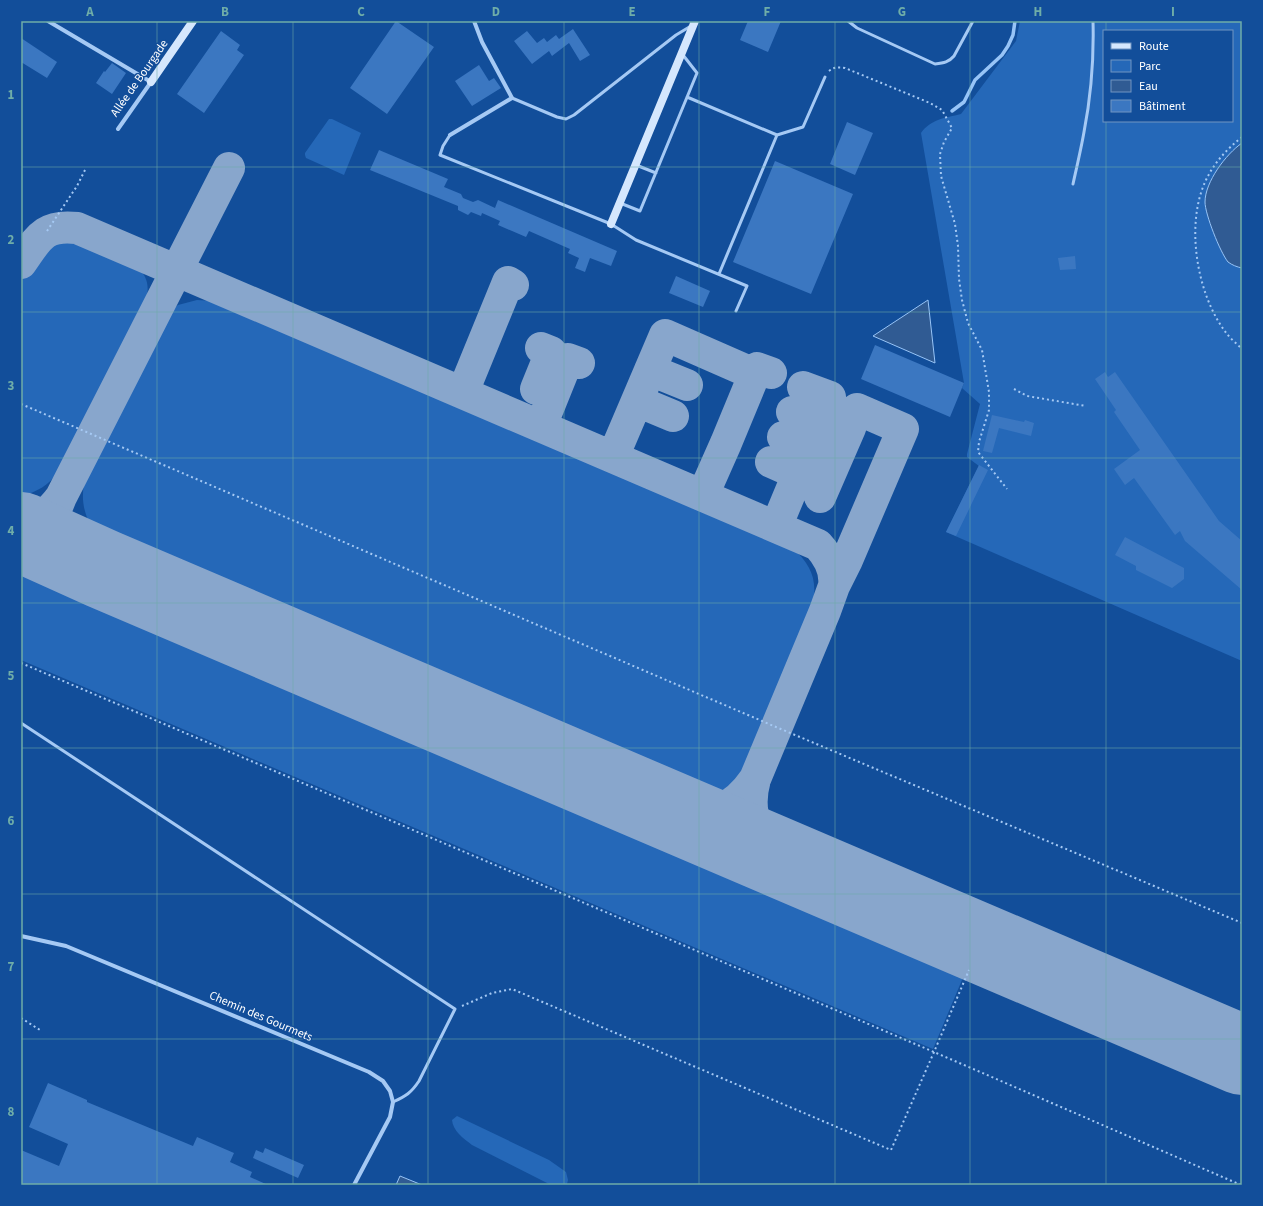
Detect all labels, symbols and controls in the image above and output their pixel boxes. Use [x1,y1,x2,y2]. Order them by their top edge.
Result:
text: A [85,3,94,21]
text: B [221,3,229,21]
text: C [357,3,365,21]
text: D [492,3,500,21]
text: E [628,3,636,21]
text: F [764,3,771,21]
text: G [898,3,906,21]
text: H [1034,3,1042,21]
text: I [1171,3,1175,21]
legend [1103,30,1233,122]
street label: Allée de Bourgade [106,36,172,120]
text: Route [1139,38,1169,55]
text: Parc [1139,58,1161,75]
text: Eau [1139,78,1158,95]
text: 1 [8,86,15,104]
text: Bâtiment [1139,98,1185,115]
text: 2 [8,231,15,249]
text: 3 [8,377,15,395]
text: 4 [8,522,15,540]
text: 5 [8,667,15,685]
text: 6 [8,812,15,830]
text: 7 [8,958,15,976]
street label: Chemin des Gourmets [207,987,315,1046]
text: 8 [8,1103,15,1121]

